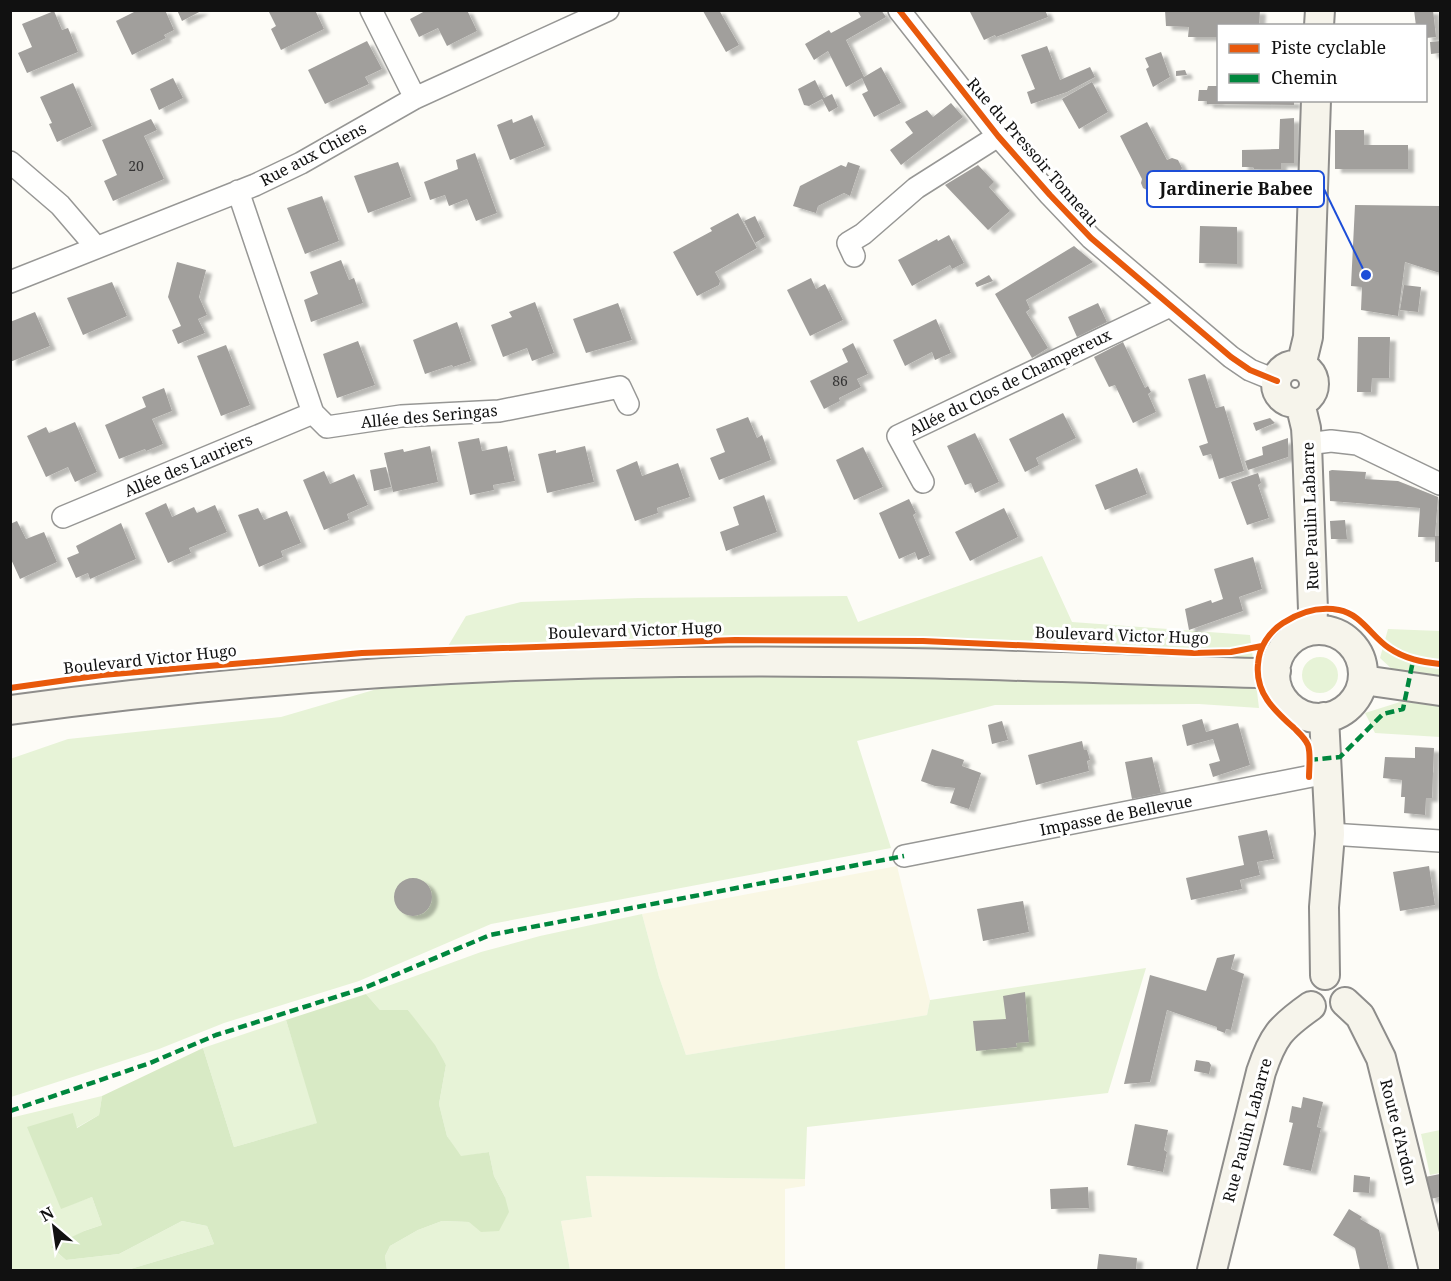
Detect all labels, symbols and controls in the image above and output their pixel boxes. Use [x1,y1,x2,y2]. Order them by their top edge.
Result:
legend [1217,24,1427,102]
text: Piste cyclable [1271,35,1386,59]
text: Chemin [1271,65,1338,89]
street label: Rue du Pressoir Tonneau [962,73,1104,231]
street label: Rue aux Chiens [256,117,370,191]
house number: 20 [128,156,144,175]
callout: Jardinerie Babee [1147,171,1324,207]
text: Jardinerie Babee [1158,176,1313,200]
street label: Allée du Clos de Champereux [905,323,1116,441]
house number: 86 [832,371,848,390]
street label: Allée des Seringas [360,399,498,433]
street label: Allée des Lauriers [120,428,256,502]
street label: Rue Paulin Labarre [1296,442,1324,590]
street label: Boulevard Victor Hugo [548,616,722,644]
street label: Boulevard Victor Hugo [1035,621,1209,649]
street label: Boulevard Victor Hugo [62,639,238,679]
street label: Impasse de Bellevue [1038,789,1194,841]
street label: Rue Paulin Labarre [1217,1056,1277,1204]
street label: Route d'Ardon [1375,1077,1423,1187]
north arrow [24,1197,84,1257]
text: N [36,1201,58,1227]

